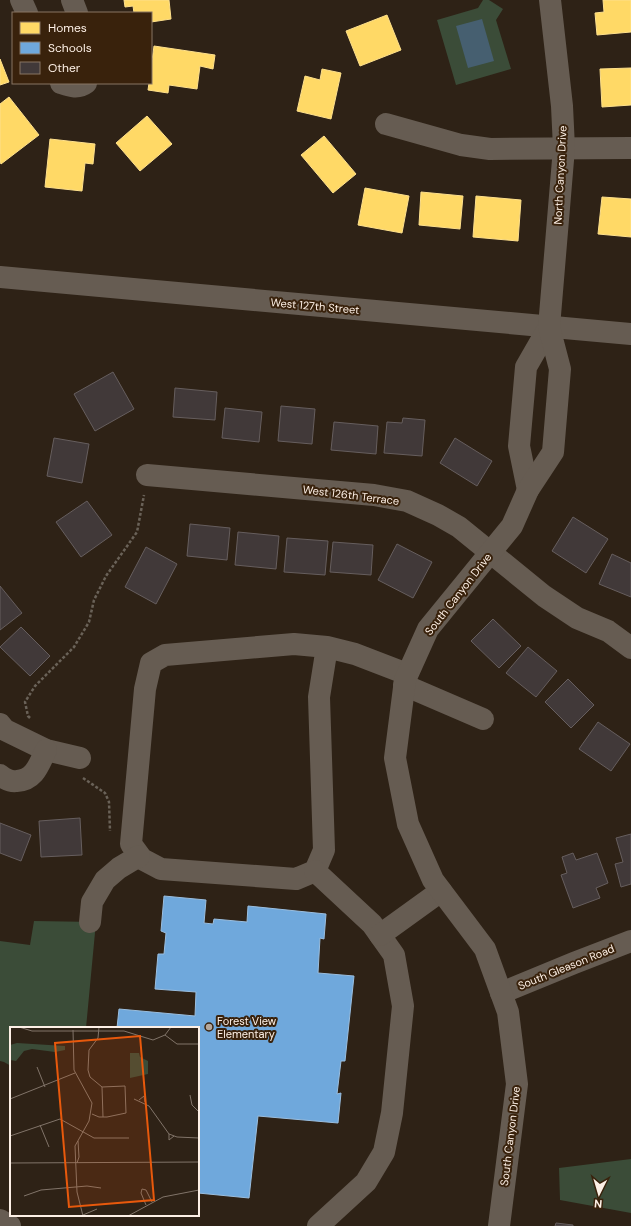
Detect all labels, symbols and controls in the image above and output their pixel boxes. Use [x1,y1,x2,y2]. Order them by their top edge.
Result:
legend [12,12,152,84]
text: Homes [48,20,87,36]
text: Schools [48,40,92,56]
text: Other [48,60,81,76]
street label: North Canyon Drive [550,125,570,225]
street label: West 127th Street [270,295,360,317]
street label: West 126th Terrace [302,482,400,508]
street label: South Canyon Drive [422,550,494,638]
street label: South Gleason Road [516,941,616,993]
place label: Forest View Elementary [217,1014,277,1041]
marker: Forest View Elementary [204,1022,214,1032]
inset map [10,1027,199,1216]
street label: South Canyon Drive [497,1085,523,1187]
north arrow [579,1174,619,1214]
text: N [594,1197,603,1211]

